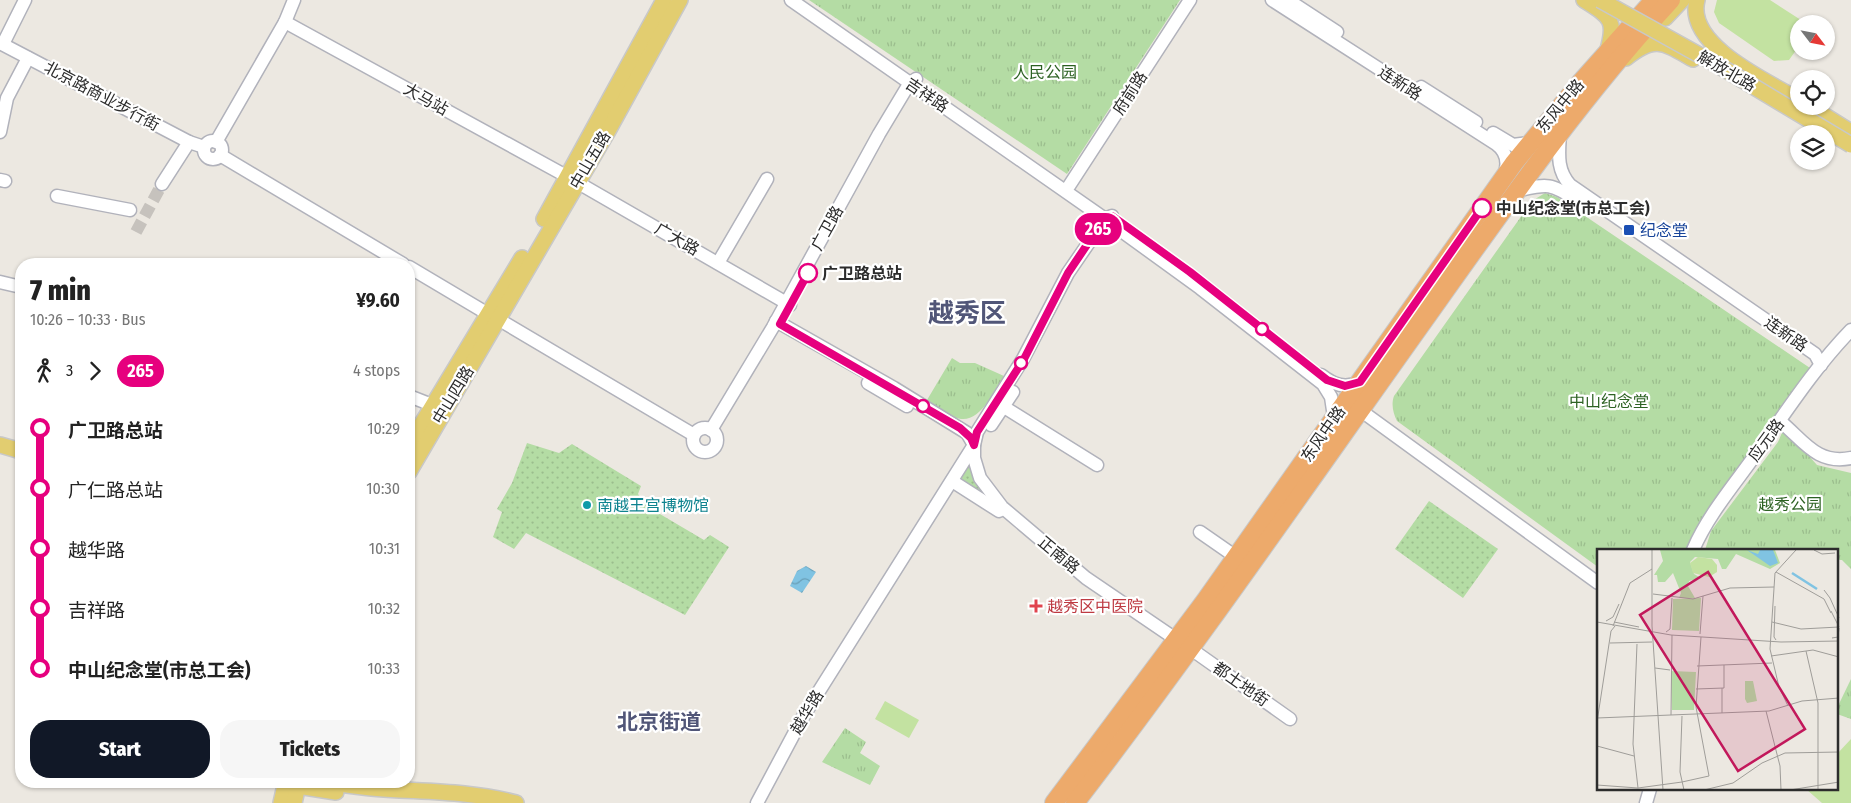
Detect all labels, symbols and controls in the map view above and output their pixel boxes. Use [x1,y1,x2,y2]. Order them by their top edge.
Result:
north arrow [1790,15,1835,60]
map controls [1790,15,1835,170]
street label: 解放北路 [1695,47,1759,95]
street label: 北京路商业步行街 [41,58,163,134]
street label: 连新路 [1375,62,1425,104]
park label: 人民公园 [1013,63,1077,82]
street label: 府前路 [1109,68,1151,118]
button: locate [1790,70,1835,115]
street label: 吉祥路 [902,74,952,116]
street label: 东风中路 [1532,75,1588,137]
street label: 大马站 [400,79,452,119]
button: layers [1790,125,1835,170]
street label: 中山五路 [566,128,614,192]
marker: 中山纪念堂(市总工会) [1472,198,1492,218]
place label: 中山纪念堂(市总工会) [1496,199,1650,218]
street label: 广卫路 [807,202,847,254]
line badge: 265 [1069,213,1127,245]
text: 265 [1085,218,1111,240]
street label: 广大路 [651,219,703,259]
place label: 纪念堂 [1640,221,1688,240]
marker: 纪念堂 [1622,223,1636,237]
marker: 广卫路总站 [798,263,818,283]
place label: 广卫路总站 [822,264,902,283]
text: 7 min [30,274,91,307]
text: ¥9.60 [356,289,400,312]
district label: 越秀区 [928,298,1006,329]
text: 10:26 – 10:33 · Bus [30,310,145,329]
street label: 连新路 [1761,312,1811,356]
unlabelled marker [1255,322,1269,336]
unlabelled marker [1014,356,1028,370]
icon: walk [30,357,58,385]
icon: forward [81,357,109,385]
text: 265 [127,360,154,382]
text: 3 [66,361,73,380]
text: 4 stops [353,361,400,380]
street label: 中山四路 [428,363,478,427]
park label: 中山纪念堂 [1569,392,1649,411]
unlabelled marker [916,399,930,413]
street label: 东风中路 [1297,402,1349,466]
street label: 应元路 [1744,415,1788,465]
text: 广卫路总站 [68,419,163,442]
text: 10:29 [367,419,400,438]
text: 广仁路总站 [68,479,163,502]
text: 10:30 [366,479,400,498]
park label: 越秀公园 [1758,495,1822,514]
place label: 南越王宫博物馆 [597,496,709,515]
marker: 南越王宫博物馆 [581,499,593,511]
street label: 正南路 [1035,532,1083,578]
text: 越华路 [68,539,125,562]
text: 10:31 [369,539,400,558]
inset map [1597,549,1838,790]
place label: 越秀区中医院 [1047,597,1143,616]
text: 吉祥路 [68,599,125,622]
text: 10:32 [368,599,400,618]
marker: 越秀区中医院 [1029,599,1043,613]
street label: 都土地街 [1209,658,1273,710]
text: 中山纪念堂(市总工会) [68,659,250,682]
text: 10:33 [367,659,400,678]
street label: 越华路 [786,687,828,737]
district label: 北京街道 [617,709,701,735]
button: Start [30,720,210,778]
button: Tickets [220,720,400,778]

